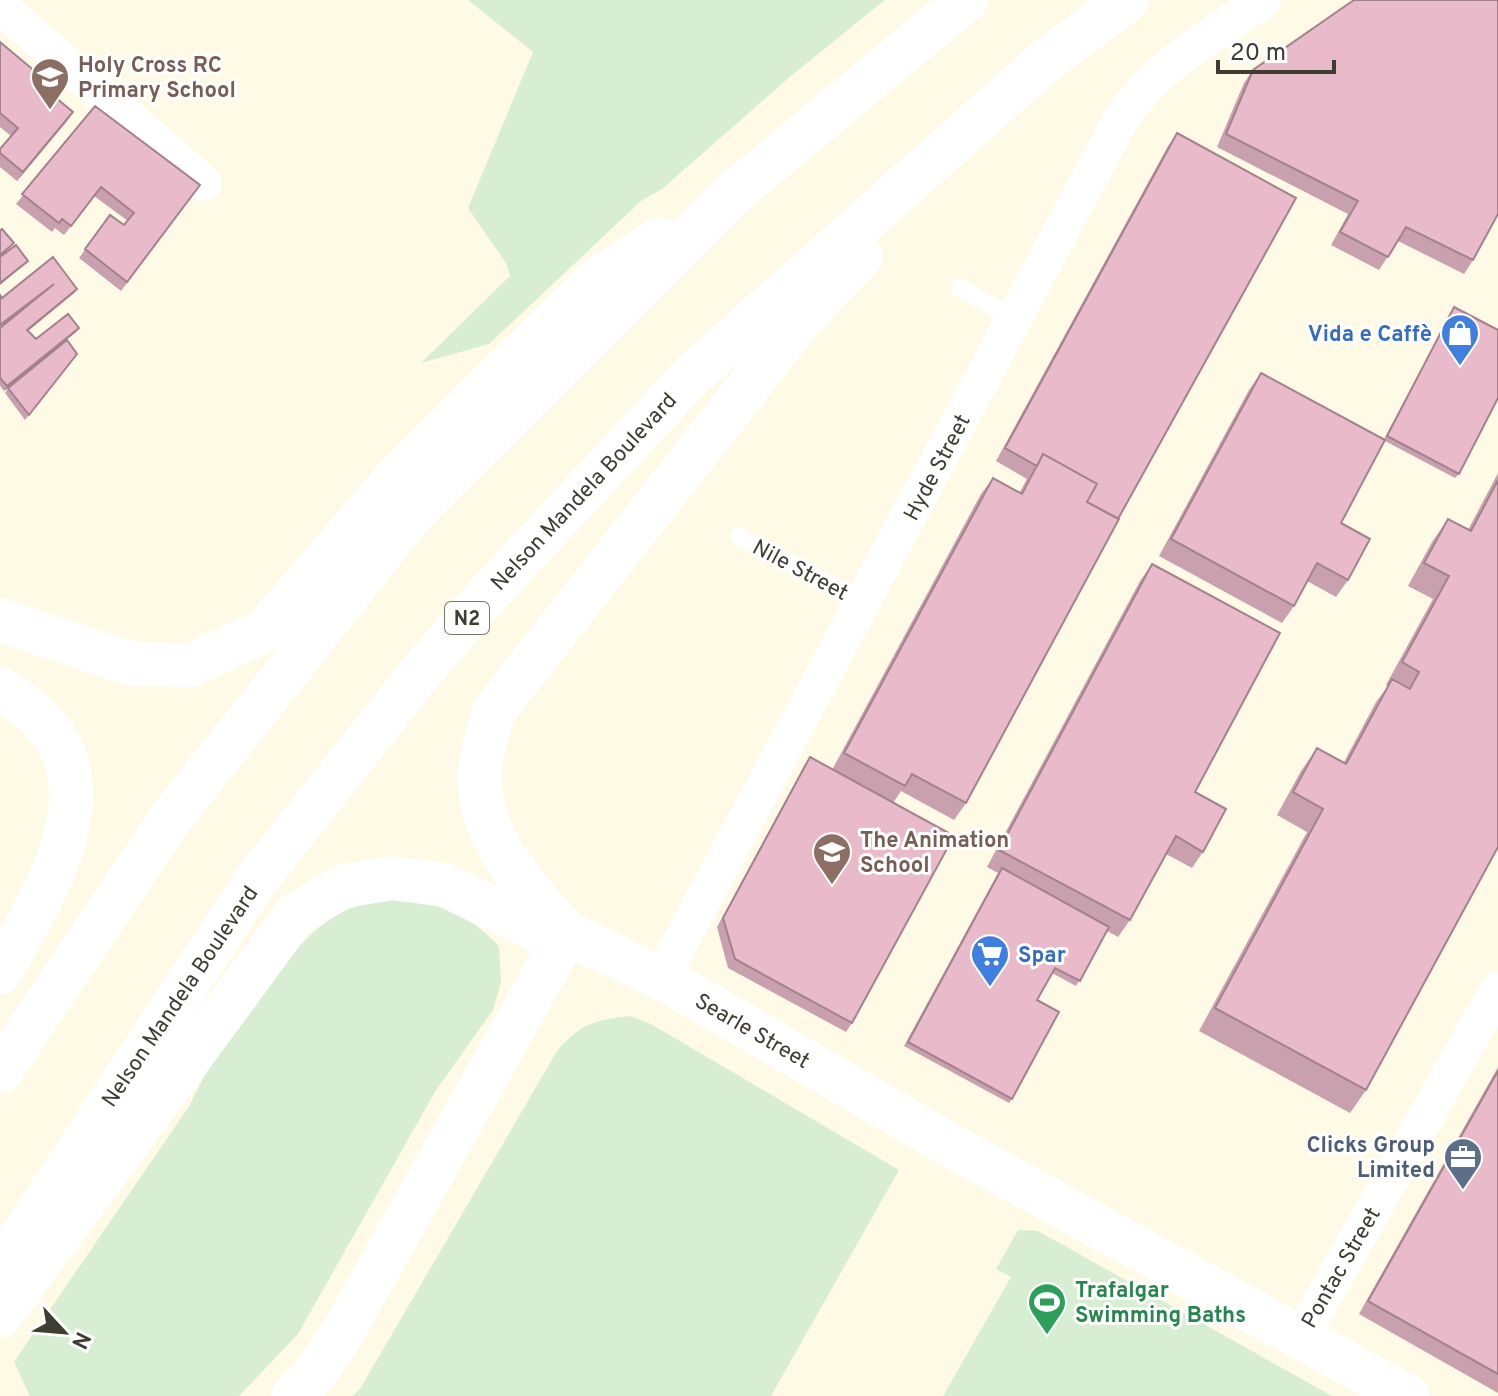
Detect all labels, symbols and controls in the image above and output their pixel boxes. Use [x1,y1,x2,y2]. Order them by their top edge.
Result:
scale bar [1218,24,1334,74]
text: 20 m [1230,39,1286,69]
place label: Holy Cross RC Primary School [78,53,236,105]
school or university icon: Holy Cross RC Primary School [29,56,71,111]
shop icon: Vida e Caffè [1439,312,1481,367]
place label: Vida e Caffè [1308,322,1432,349]
street label: Nelson Mandela Boulevard [486,388,684,597]
street label: Hyde Street [899,410,978,526]
street label: Nile Street [747,535,852,608]
road number: N2 [445,602,489,634]
place label: The Animation School [860,828,1009,880]
school or university icon: The Animation School [811,831,853,886]
street label: Nelson Mandela Boulevard [97,882,265,1113]
supermarket icon: Spar [969,933,1011,988]
place label: Spar [1018,943,1066,970]
street label: Searle Street [690,988,814,1076]
place label: Clicks Group Limited [1306,1133,1435,1185]
office icon: Clicks Group Limited [1442,1136,1484,1191]
street label: Pontac Street [1297,1203,1388,1333]
place label: Trafalgar Swimming Baths [1075,1278,1246,1330]
sports icon: Trafalgar Swimming Baths [1026,1281,1068,1336]
north arrow [24,1292,104,1372]
text: N [64,1327,95,1353]

